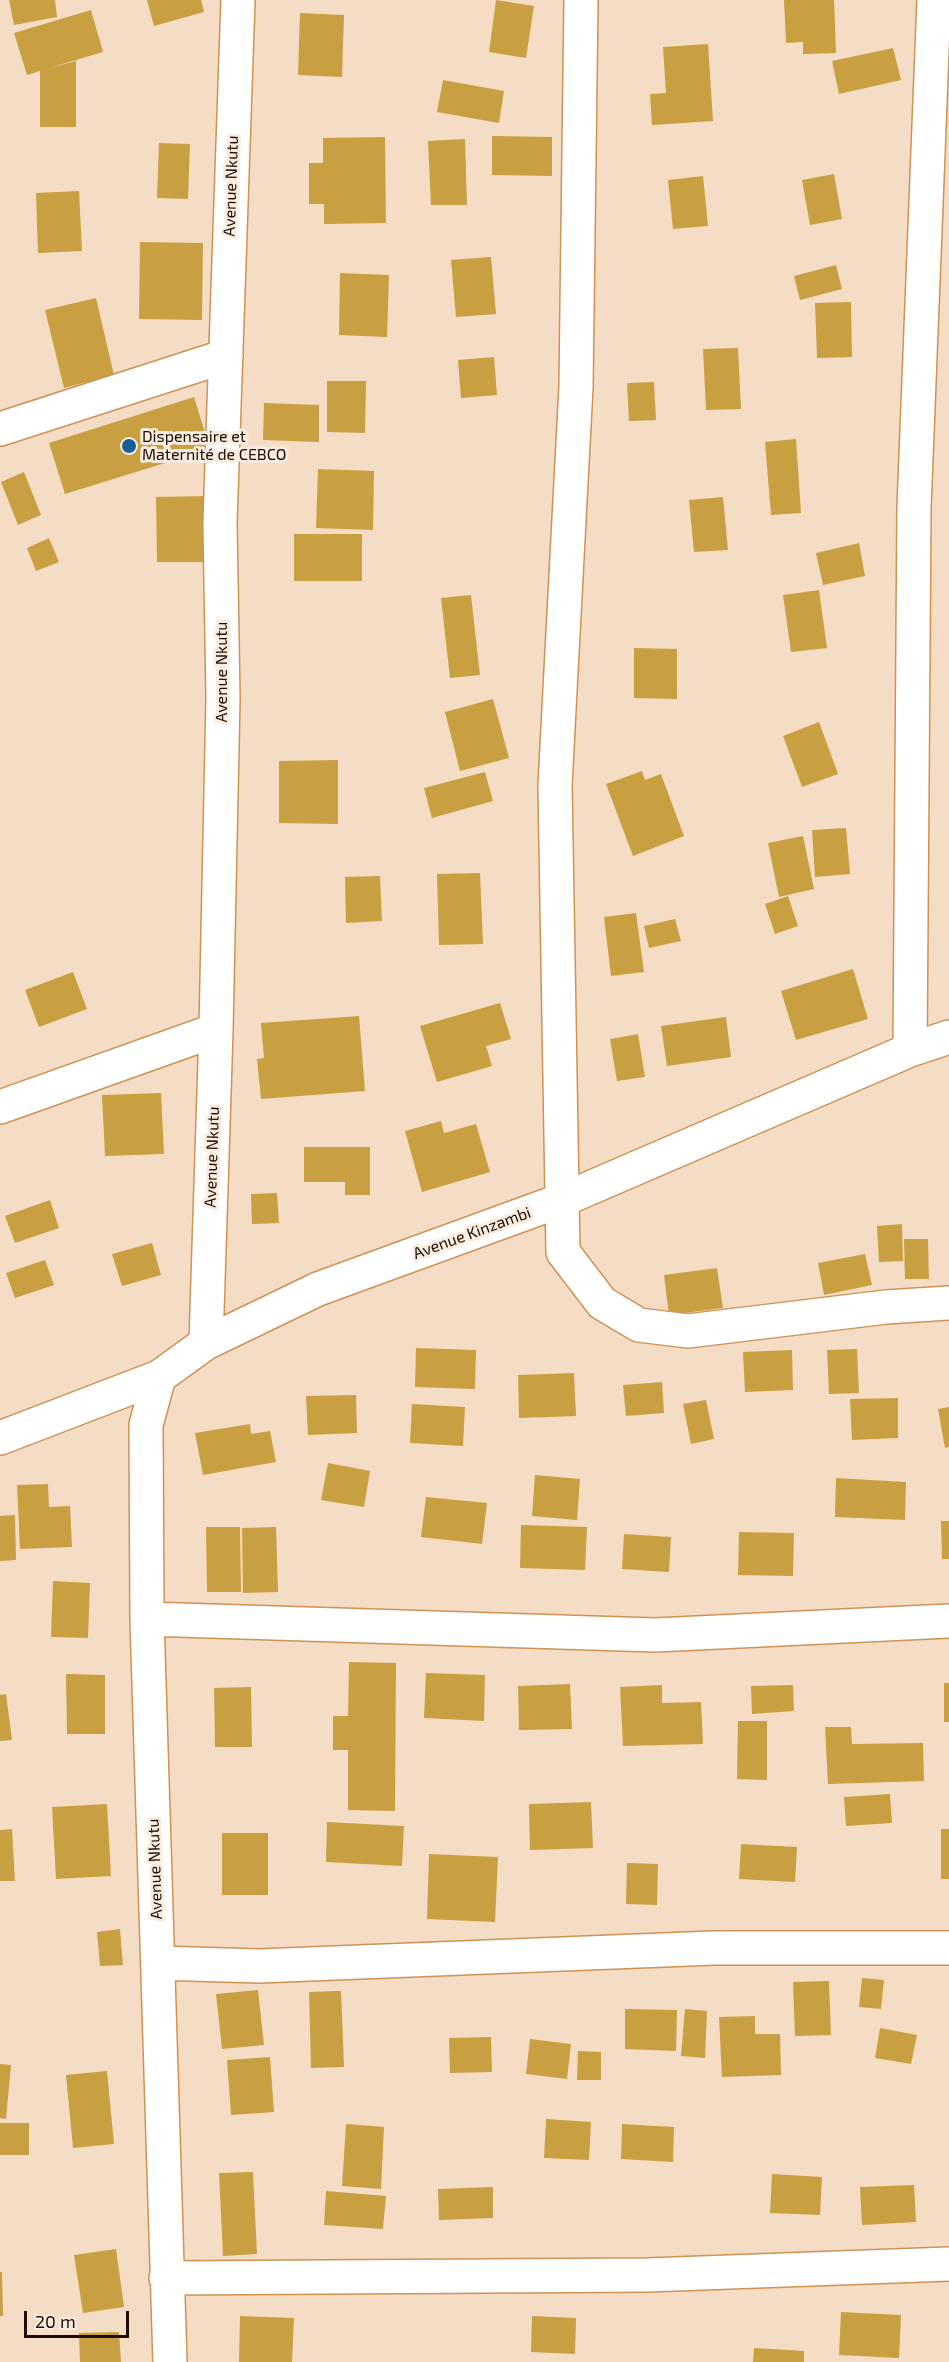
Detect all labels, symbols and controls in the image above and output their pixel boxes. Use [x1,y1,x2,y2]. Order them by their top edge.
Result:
street label: Avenue Nkutu [220,135,242,237]
place label: Dispensaire et Maternité de CEBCO [142,427,286,465]
marker: Dispensaire et Maternité de CEBCO [120,437,138,455]
street label: Avenue Nkutu [212,622,232,722]
street label: Avenue Nkutu [201,1106,223,1208]
street label: Avenue Kinzambi [410,1203,534,1263]
street label: Avenue Nkutu [144,1818,166,1920]
scale bar [27,2299,132,2337]
text: 20 m [35,2310,76,2332]

